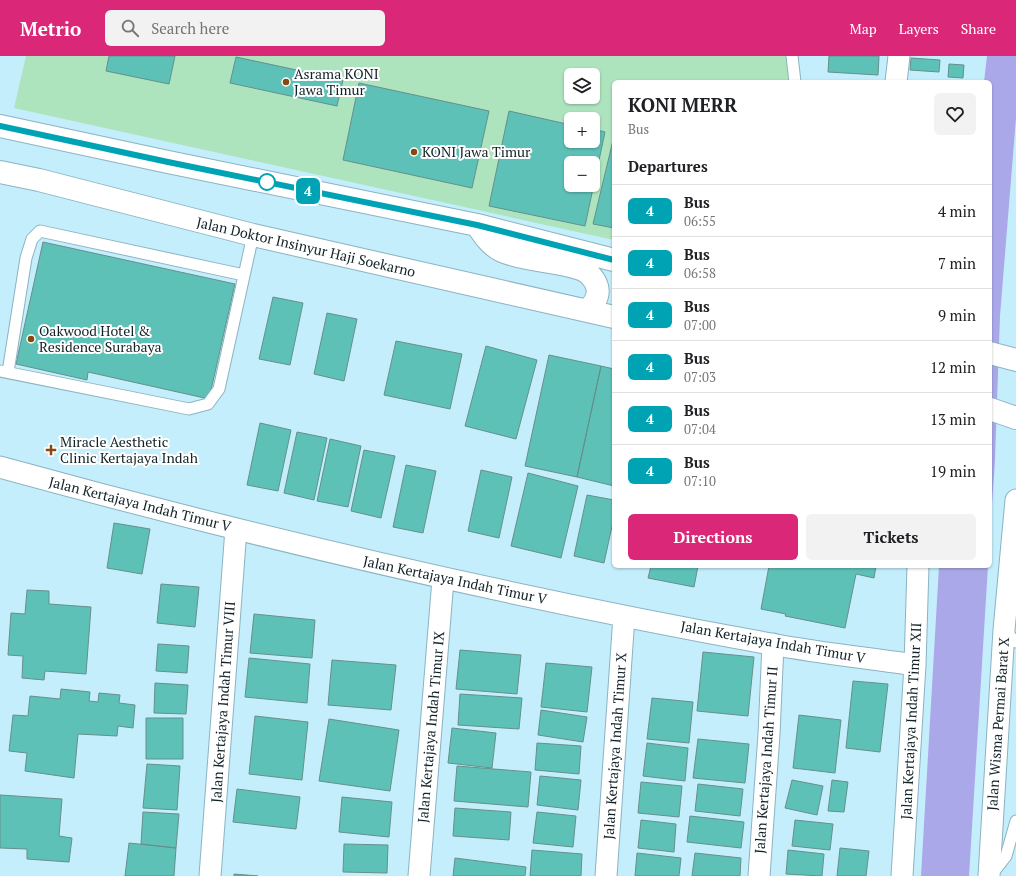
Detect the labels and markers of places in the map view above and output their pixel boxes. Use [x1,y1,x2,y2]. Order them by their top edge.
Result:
place label: Asrama KONI Jawa Timur [294,64,379,99]
marker: Asrama KONI Jawa Timur [281,77,291,87]
place label: KONI Jawa Timur [422,142,531,161]
marker: KONI Jawa Timur [409,147,419,157]
unlabelled marker [258,173,276,191]
place label: Oakwood Hotel & Residence Surabaya [39,321,162,356]
marker: Oakwood Hotel & Residence Surabaya [26,334,36,344]
place label: Miracle Aesthetic Clinic Kertajaya Indah [60,432,198,467]
marker: Miracle Aesthetic Clinic Kertajaya Indah [45,444,57,456]

